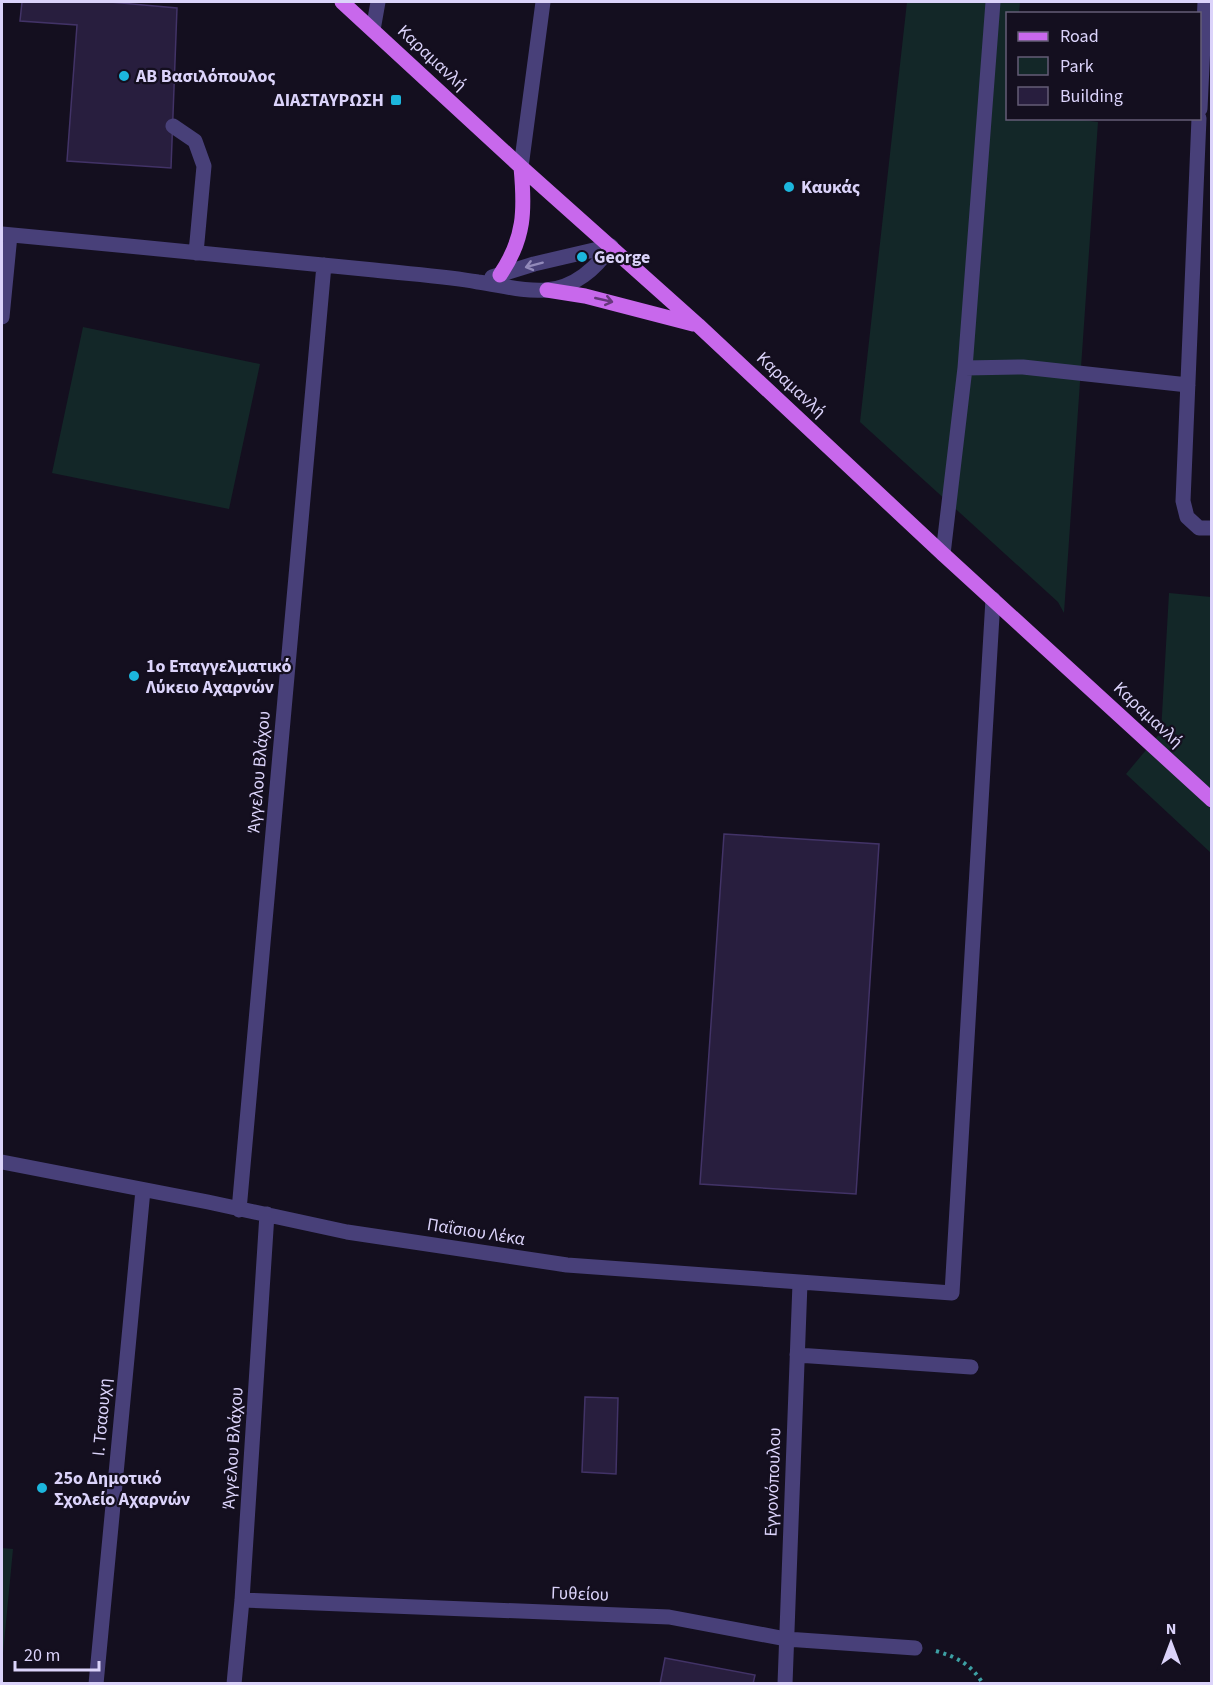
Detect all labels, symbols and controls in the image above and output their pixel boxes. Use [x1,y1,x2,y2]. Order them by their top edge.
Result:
legend [1006,12,1201,120]
street label: Καραμανλή [392,19,472,97]
text: Road [1060,24,1099,49]
text: Park [1060,54,1094,79]
place label: ΑΒ Βασιλόπουλος [135,64,275,89]
marker: ΑΒ Βασιλόπουλος [117,69,131,83]
text: Building [1060,84,1123,109]
place label: ΔΙΑΣΤΑΥΡΩΣΗ [273,88,384,113]
marker: ΔΙΑΣΤΑΥΡΩΣΗ [389,93,403,107]
place label: Καυκάς [801,175,860,200]
marker: Καυκάς [782,180,796,194]
place label: George [594,245,650,270]
marker: George [575,250,589,264]
one-way arrow [525,259,544,271]
one-way arrow [595,295,614,307]
street label: Καραμανλή [751,346,831,424]
place label: 1ο Επαγγελματικό Λύκειο Αχαρνών [145,654,291,700]
marker: 1ο Επαγγελματικό Λύκειο Αχαρνών [127,669,141,683]
street label: Καραμανλή [1108,676,1188,754]
street label: Άγγελου Βλάχου [241,710,277,834]
street label: Παΐσιου Λέκα [425,1212,527,1252]
street label: Ι. Τσαουχη [86,1377,118,1457]
street label: Άγγελου Βλάχου [216,1386,250,1510]
street label: Εγγονόπουλου [759,1427,787,1537]
place label: 25ο Δημοτικό Σχολείο Αχαρνών [54,1466,191,1512]
marker: 25ο Δημοτικό Σχολείο Αχαρνών [35,1481,49,1495]
street label: Γυθείου [551,1580,609,1608]
north arrow [1141,1613,1201,1673]
text: N [1166,1618,1176,1640]
scale bar [15,1634,99,1672]
text: 20 m [24,1643,60,1668]

